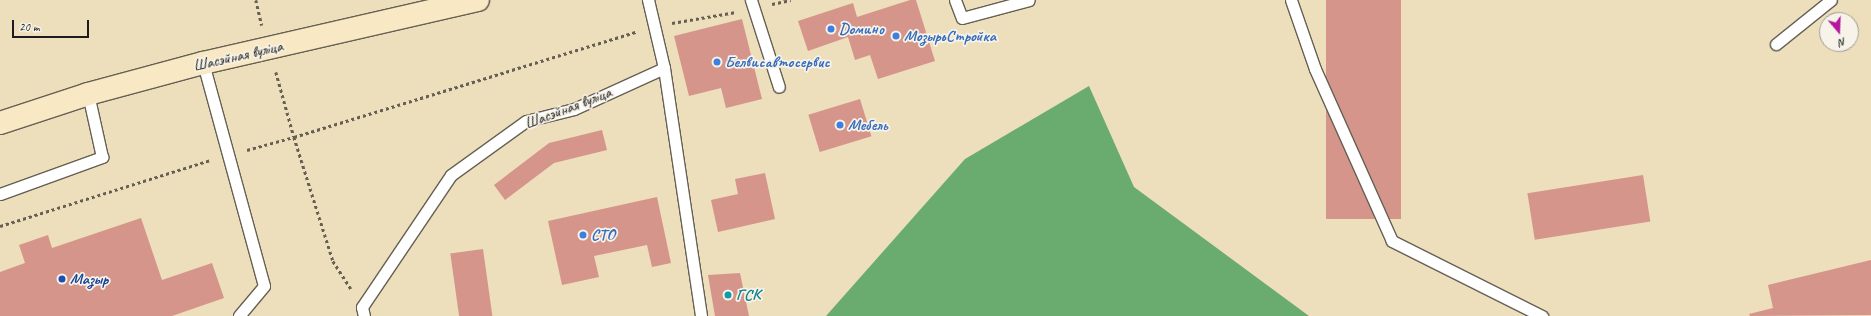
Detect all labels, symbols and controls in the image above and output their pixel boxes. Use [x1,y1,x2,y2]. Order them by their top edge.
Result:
scale bar [14,12,91,38]
north arrow [1819,12,1859,52]
text: 20 m [19,19,39,35]
place label: Dомино [839,19,884,39]
marker: Dомино [826,24,836,34]
place label: МозырьСтройка [904,26,996,46]
marker: МозырьСтройка [891,31,901,41]
text: N [1837,35,1848,50]
street label: Шасэйная вуліца [191,36,285,76]
place label: Белвисавтосервис [725,52,830,72]
marker: Белвисавтосервис [712,57,722,67]
street label: Шасэйная вуліца [522,83,614,133]
place label: Мебель [848,115,888,135]
marker: Мебель [835,120,845,130]
place label: СТО [591,225,615,245]
marker: СТО [578,230,588,240]
place label: Мазыр [70,269,108,289]
marker: Мазыр [57,274,67,284]
place label: ГСК [736,285,761,305]
marker: ГСК [723,290,733,300]

